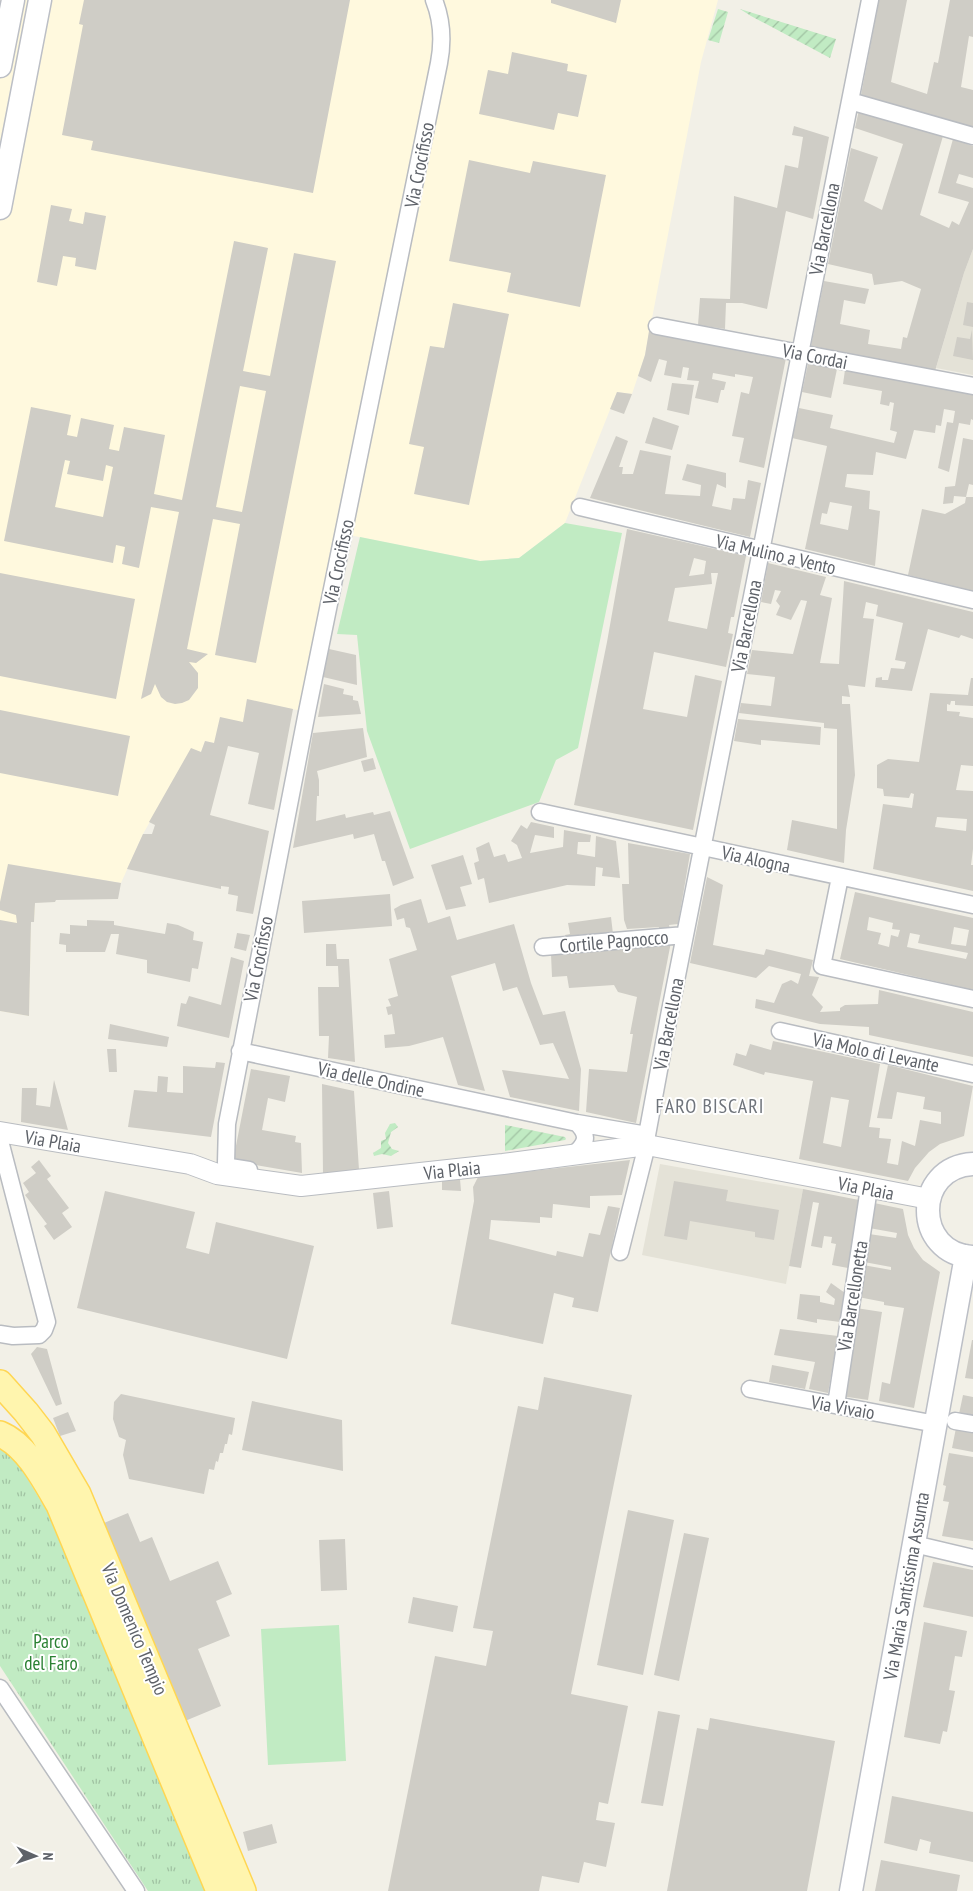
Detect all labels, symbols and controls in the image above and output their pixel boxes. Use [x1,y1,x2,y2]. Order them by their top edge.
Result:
street label: Via Crocifisso [399,120,439,211]
street label: Via Barcellona [803,181,845,278]
street label: Via Cordai [779,338,850,374]
street label: Via Crocifisso [317,517,359,608]
street label: Via Mulino a Vento [713,528,838,579]
street label: Via Barcellona [725,578,767,675]
street label: Via Alogna [718,840,793,878]
street label: Via Crocifisso [238,914,278,1005]
street label: Cortile Pagnocco [559,924,669,958]
street label: Via Barcellona [647,976,689,1073]
street label: Via Molo di Levante [810,1027,942,1077]
street label: Via delle Ondine [314,1056,427,1102]
district label: FARO BISCARI [656,1093,765,1119]
street label: Via Plaia [22,1124,83,1158]
street label: Via Plaia [421,1155,482,1185]
street label: Via Plaia [835,1171,896,1205]
street label: Via Barcellonetta [831,1239,873,1354]
street label: Via Vivaio [808,1389,877,1424]
street label: Via Maria Santissima Assunta [877,1490,934,1683]
street label: Via Domenico Tempio [96,1559,174,1699]
park label: Parco del Faro [24,1629,78,1675]
north arrow [10,1831,60,1881]
text: N [39,1852,57,1861]

